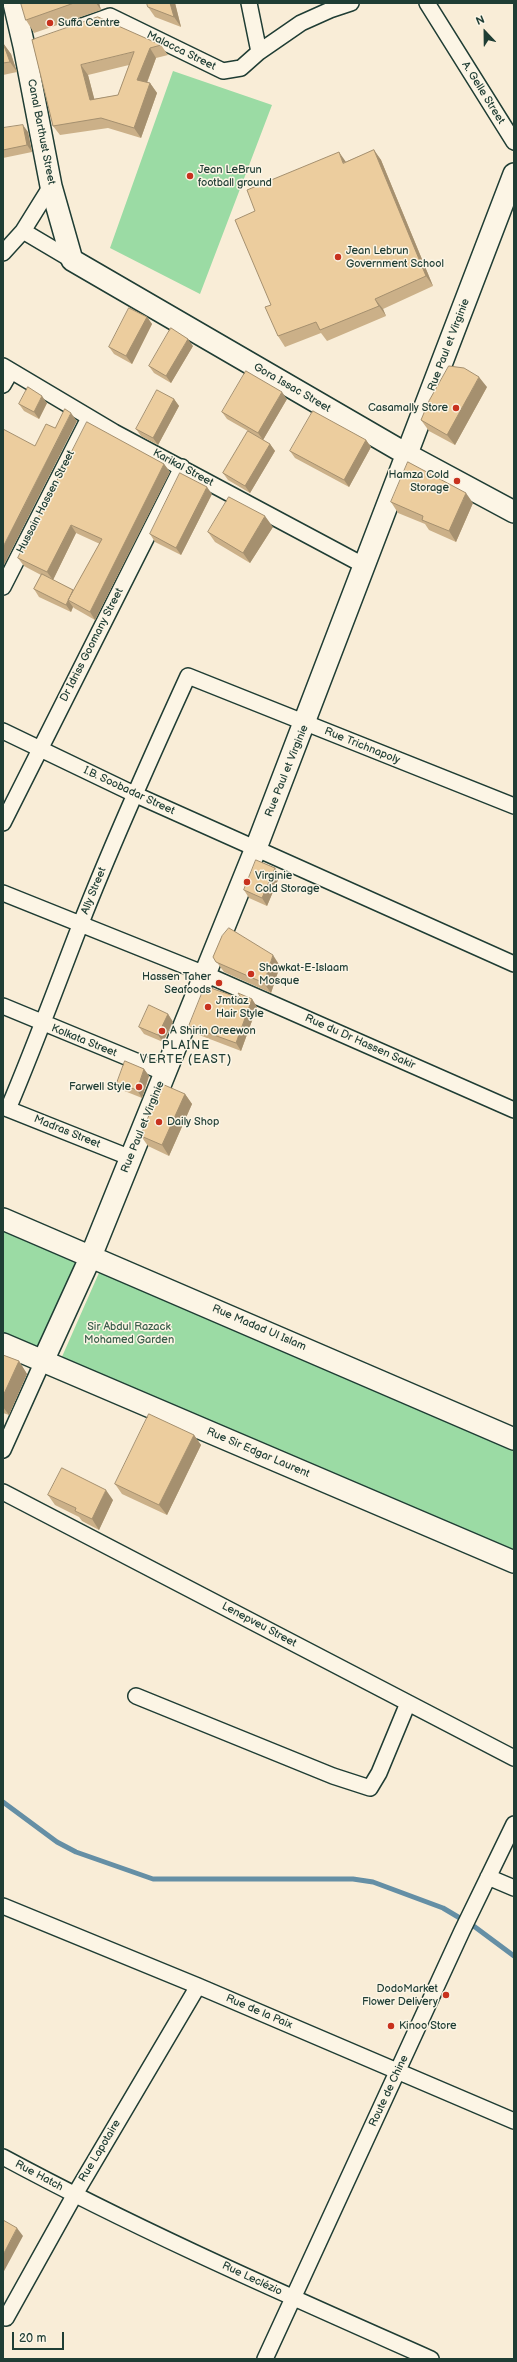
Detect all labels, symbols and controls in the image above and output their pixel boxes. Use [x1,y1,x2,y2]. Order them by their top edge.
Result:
north arrow [465,12,505,52]
text: N [474,13,487,28]
place label: Suffa Centre [58,16,120,30]
marker: Suffa Centre [45,18,55,28]
street label: Malacca Street [144,29,218,73]
street label: A. Gelle Street [459,59,507,127]
street label: Canal Barthust Street [24,78,58,186]
place label: Jean LeBrun football ground [198,163,272,189]
marker: Jean LeBrun football ground [185,171,195,181]
place label: Jean Lebrun Government School [346,244,444,270]
marker: Jean Lebrun Government School [333,252,343,262]
street label: Rue Paul et Virginie [425,297,473,393]
street label: Gora Issac Street [251,361,333,415]
place label: Casamally Store [368,401,448,415]
marker: Casamally Store [451,403,461,413]
street label: Karikal Street [150,446,216,490]
street label: Hussain Hassen Street [14,448,78,556]
place label: Hamza Cold Storage [389,468,449,494]
marker: Hamza Cold Storage [452,476,462,486]
street label: Dr Idriss Goomany Street [58,586,126,704]
street label: Rue Paul et Virginie [263,723,311,819]
street label: Rue Trichnapoly [322,725,402,767]
street label: I.B. Soobadar Street [81,764,177,818]
street label: Ally Street [79,865,109,917]
place label: Virginie Cold Storage [255,869,320,895]
marker: Virginie Cold Storage [242,877,252,887]
place label: Shawkat-E-Islaam Mosque [259,961,348,987]
marker: Shawkat-E-Islaam Mosque [246,969,256,979]
place label: Hassen Taher Seafoods [142,970,211,996]
marker: Hassen Taher Seafoods [214,978,224,988]
place label: Jmtiaz Hair Style [216,994,264,1020]
marker: Jmtiaz Hair Style [203,1002,213,1012]
street label: Rue du Dr Hassen Sakir [303,1012,417,1072]
street label: Kolkata Street [49,1022,119,1060]
place label: A Shirin Oreewon [170,1024,256,1038]
marker: A Shirin Oreewon [157,1026,167,1036]
district label: PLAINE VERTE (EAST) [140,1039,232,1067]
street label: Rue Paul et Virginie [119,1079,167,1175]
place label: Farwell Style [69,1080,131,1094]
marker: Farwell Style [134,1082,144,1092]
street label: Madras Street [32,1113,102,1151]
place label: Daily Shop [167,1115,219,1129]
marker: Daily Shop [154,1117,164,1127]
street label: Rue Madad Ul Islam [210,1302,308,1354]
park label: Sir Abdul Razack Mohamed Garden [84,1320,174,1346]
street label: Rue Sir Edgar Laurent [204,1425,312,1481]
street label: Lenepveu Street [219,1600,299,1650]
place label: DodoMarket Flower Delivery [362,1982,438,2008]
marker: DodoMarket Flower Delivery [441,1990,451,2000]
street label: Rue de la Paix [224,1992,294,2032]
place label: Kinoo Store [399,2019,457,2033]
marker: Kinoo Store [386,2021,396,2031]
street label: Route de Chine [367,2053,411,2129]
street label: Rue Lapotaire [76,2117,124,2185]
street label: Rue Hatch [13,2158,65,2194]
street label: Rue Leclézio [220,2259,284,2299]
scale bar [14,2324,66,2350]
text: 20 m [19,2331,46,2346]

